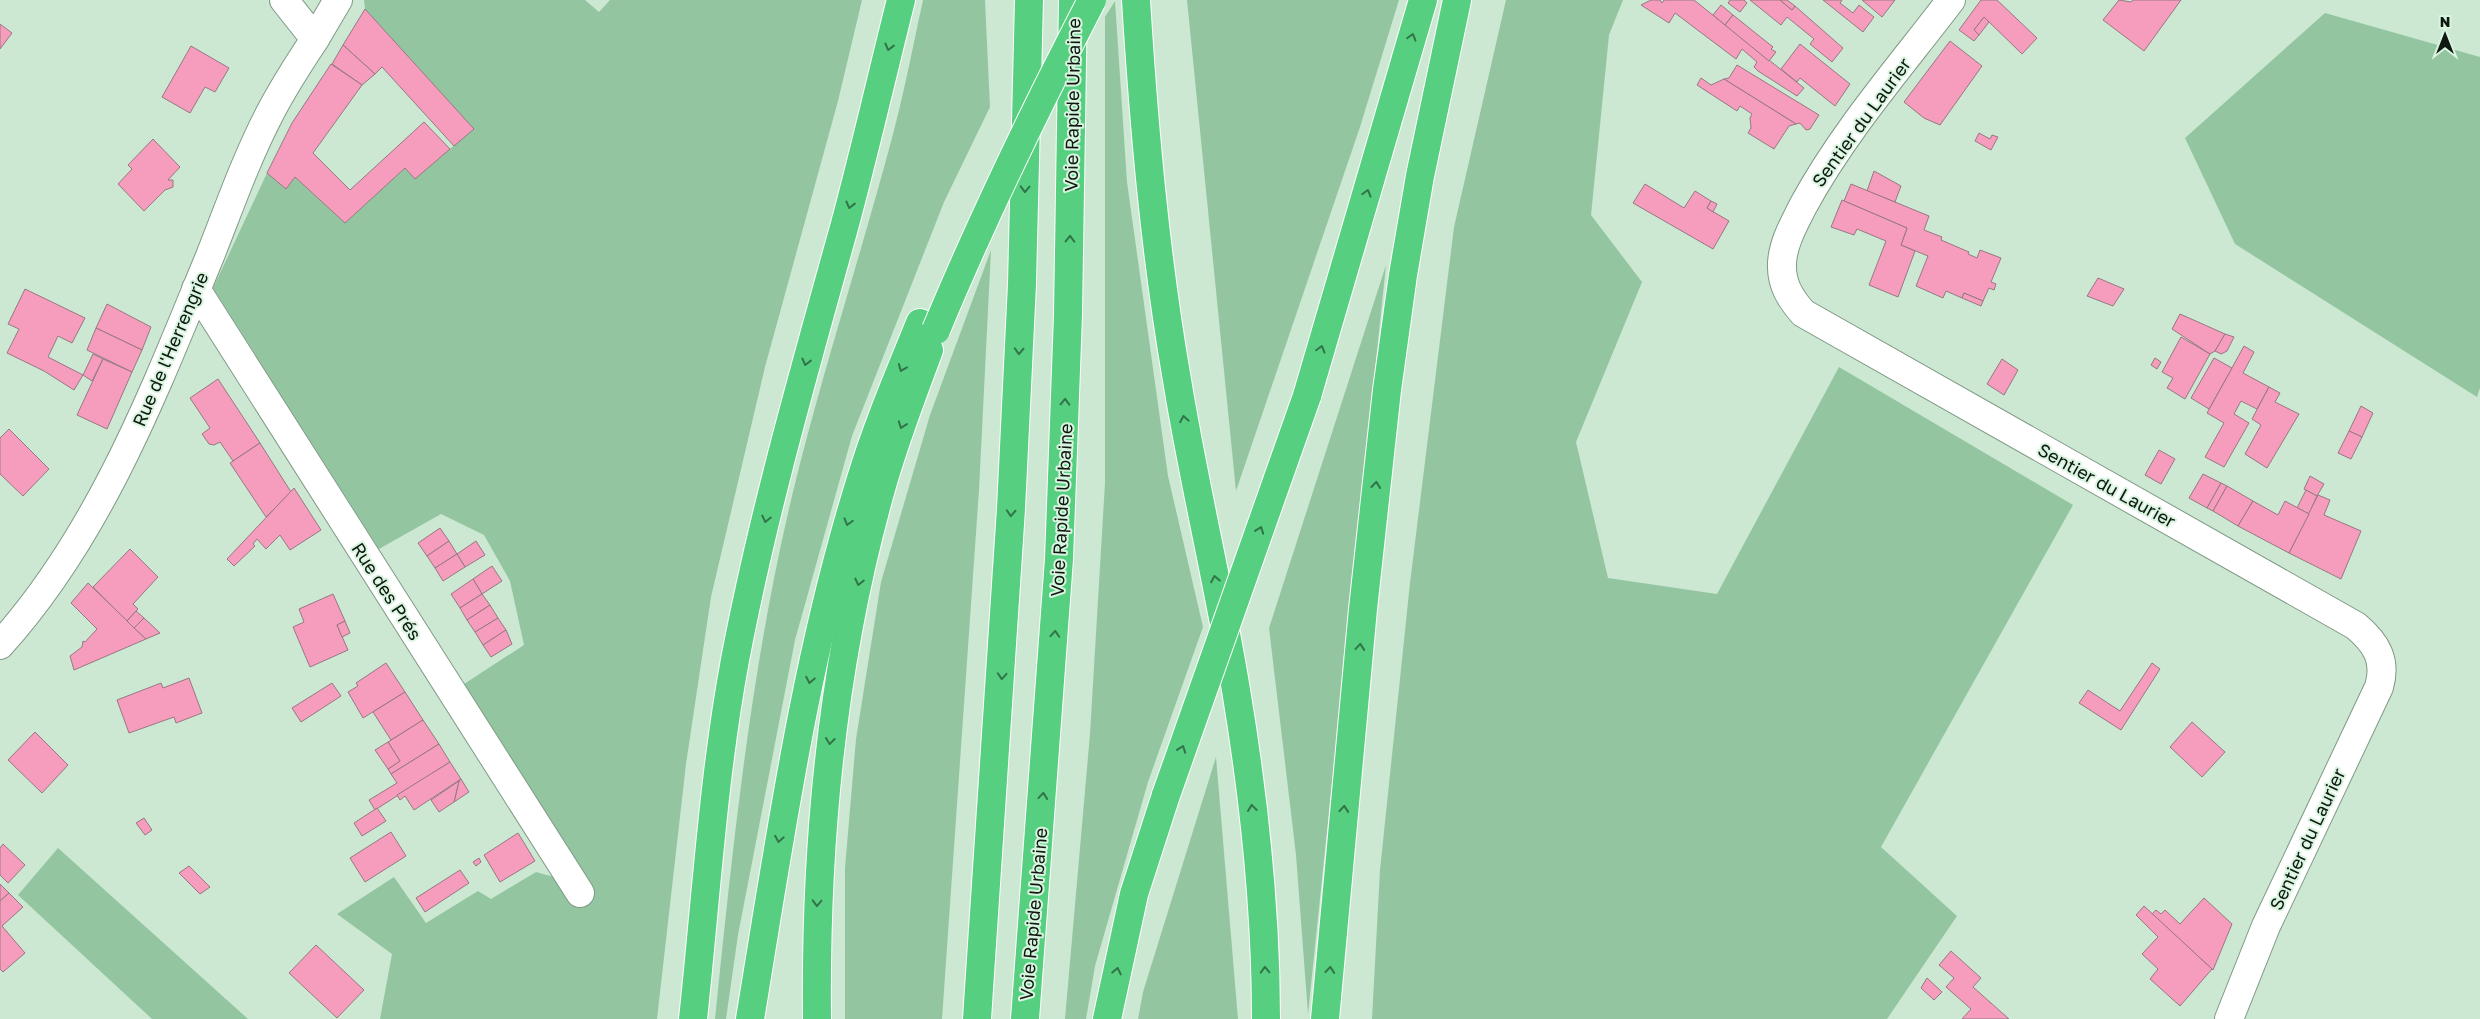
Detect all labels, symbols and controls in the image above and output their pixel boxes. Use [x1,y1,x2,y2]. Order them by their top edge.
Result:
north arrow [2420,10,2470,60]
text: N [2440,13,2450,30]
street label: Voie Rapide Urbaine [1059,18,1085,192]
one-way arrow [1406,33,1416,42]
one-way arrow [884,43,895,52]
street label: Sentier du Laurier [1807,53,1915,191]
one-way arrow [1019,185,1030,193]
one-way arrow [1361,189,1372,198]
one-way arrow [845,200,855,209]
one-way arrow [1065,235,1075,243]
street label: Rue de l'Herrengrie [128,268,212,430]
one-way arrow [1316,345,1326,354]
one-way arrow [1014,348,1024,355]
one-way arrow [801,357,812,366]
one-way arrow [898,364,908,372]
one-way arrow [1060,397,1071,405]
one-way arrow [1179,415,1190,424]
one-way arrow [898,420,908,429]
street label: Voie Rapide Urbaine [1045,423,1077,597]
street label: Sentier du Laurier [2034,438,2180,532]
one-way arrow [1370,481,1381,489]
one-way arrow [1005,510,1016,518]
one-way arrow [761,514,771,522]
one-way arrow [843,517,854,526]
one-way arrow [1254,526,1264,535]
street label: Rue des Prés [347,538,427,644]
one-way arrow [1210,575,1220,583]
one-way arrow [854,577,865,586]
one-way arrow [1049,630,1060,638]
one-way arrow [1354,643,1365,651]
one-way arrow [996,672,1007,680]
one-way arrow [805,675,815,684]
one-way arrow [825,738,836,746]
one-way arrow [1176,745,1186,754]
street label: Sentier du Laurier [2264,765,2350,913]
one-way arrow [1037,792,1048,800]
one-way arrow [1247,804,1258,812]
one-way arrow [1338,804,1349,812]
street label: Voie Rapide Urbaine [1014,827,1052,1001]
one-way arrow [775,835,785,844]
one-way arrow [812,900,822,908]
one-way arrow [1260,966,1271,974]
one-way arrow [1324,966,1335,974]
one-way arrow [1111,967,1121,976]

